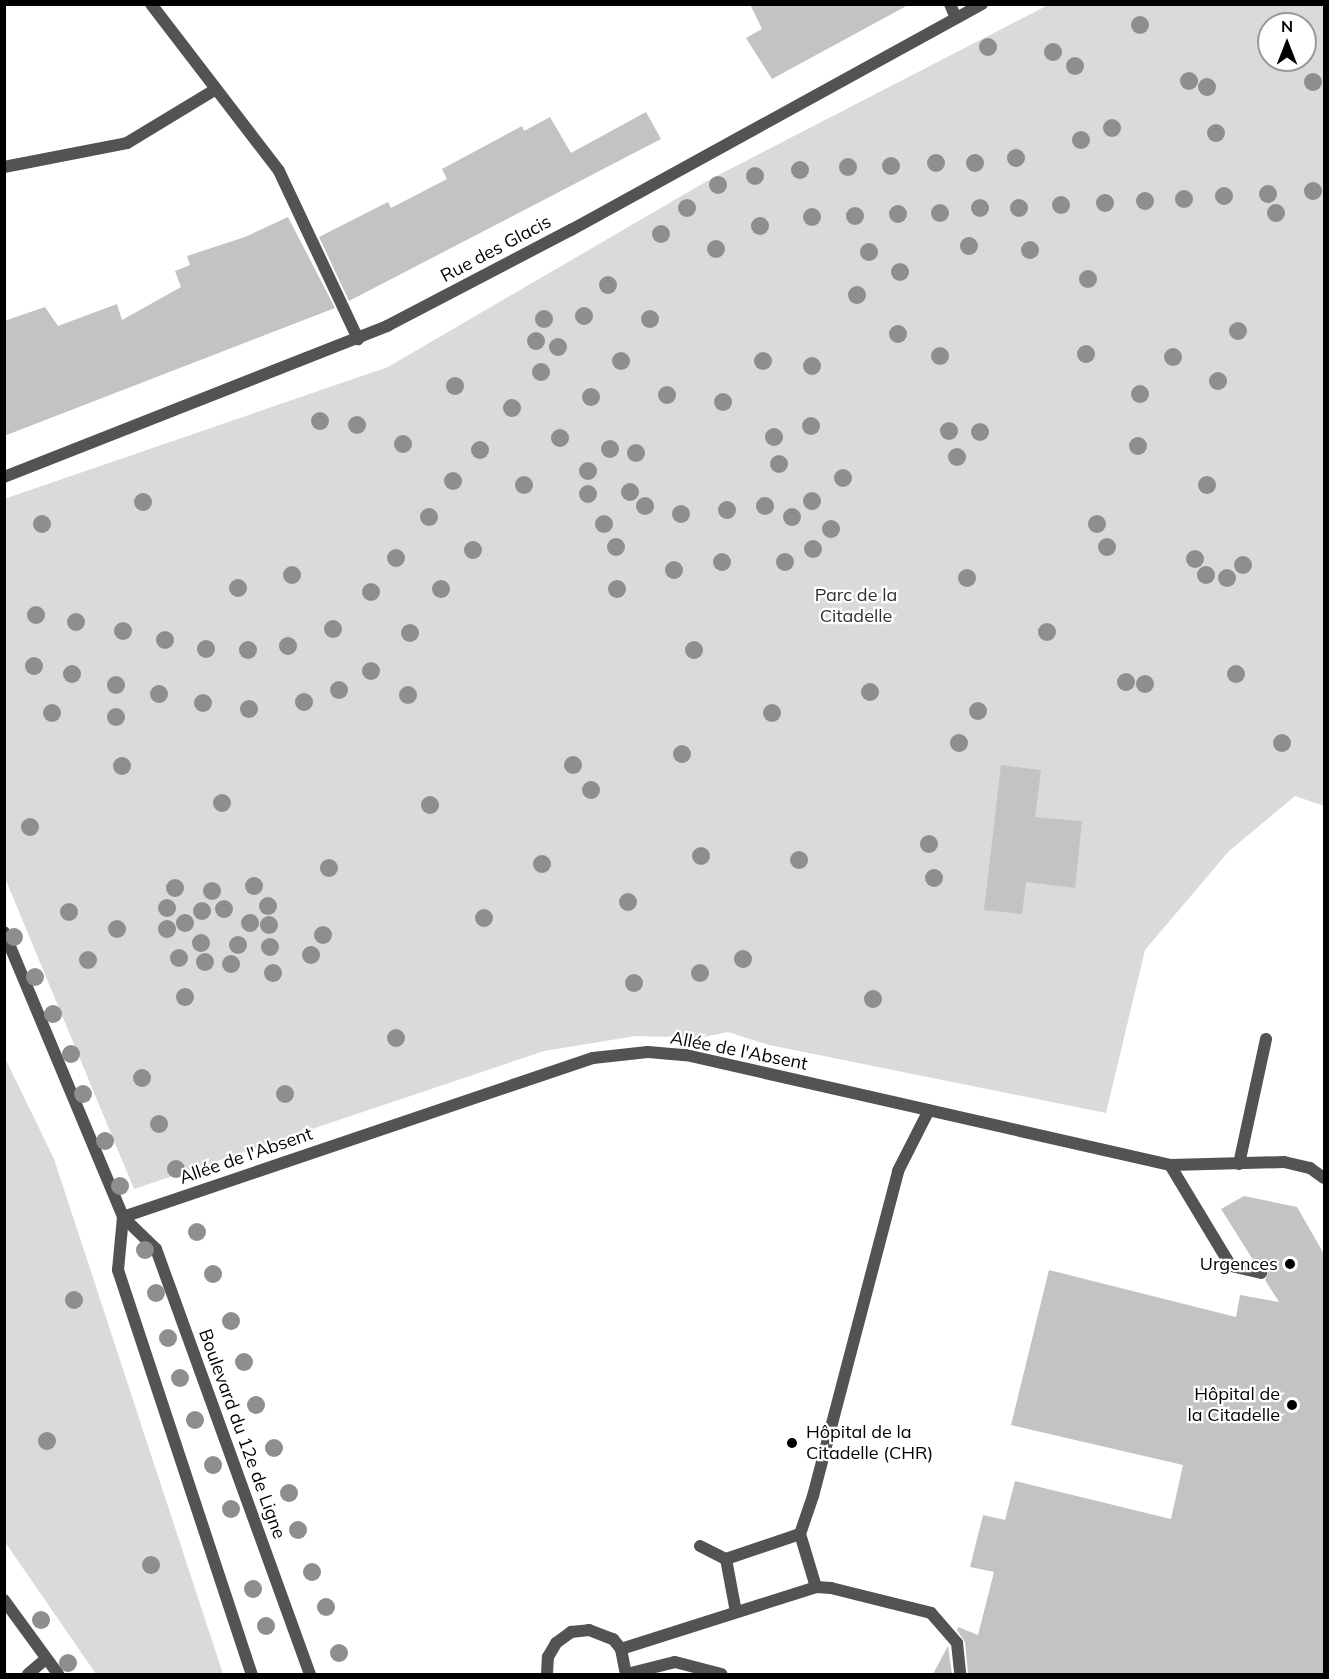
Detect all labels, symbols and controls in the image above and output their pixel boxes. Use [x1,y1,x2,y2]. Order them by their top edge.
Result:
north arrow [1257,12,1317,72]
text: N [1281,16,1293,36]
street label: Rue des Glacis [437,211,555,287]
park label: Parc de la Citadelle [815,585,897,628]
street label: Allée de l'Absent [669,1027,809,1075]
street label: Allée de l'Absent [177,1123,315,1189]
place label: Urgences [1200,1253,1278,1275]
marker: Urgences [1283,1257,1297,1271]
street label: Boulevard du 12e de Ligne [194,1326,290,1542]
place label: Hôpital de la Citadelle [1188,1384,1280,1426]
marker: Hôpital de la Citadelle [1285,1398,1299,1412]
place label: Hôpital de la Citadelle (CHR) [806,1422,933,1464]
marker: Hôpital de la Citadelle (CHR) [783,1434,801,1452]

